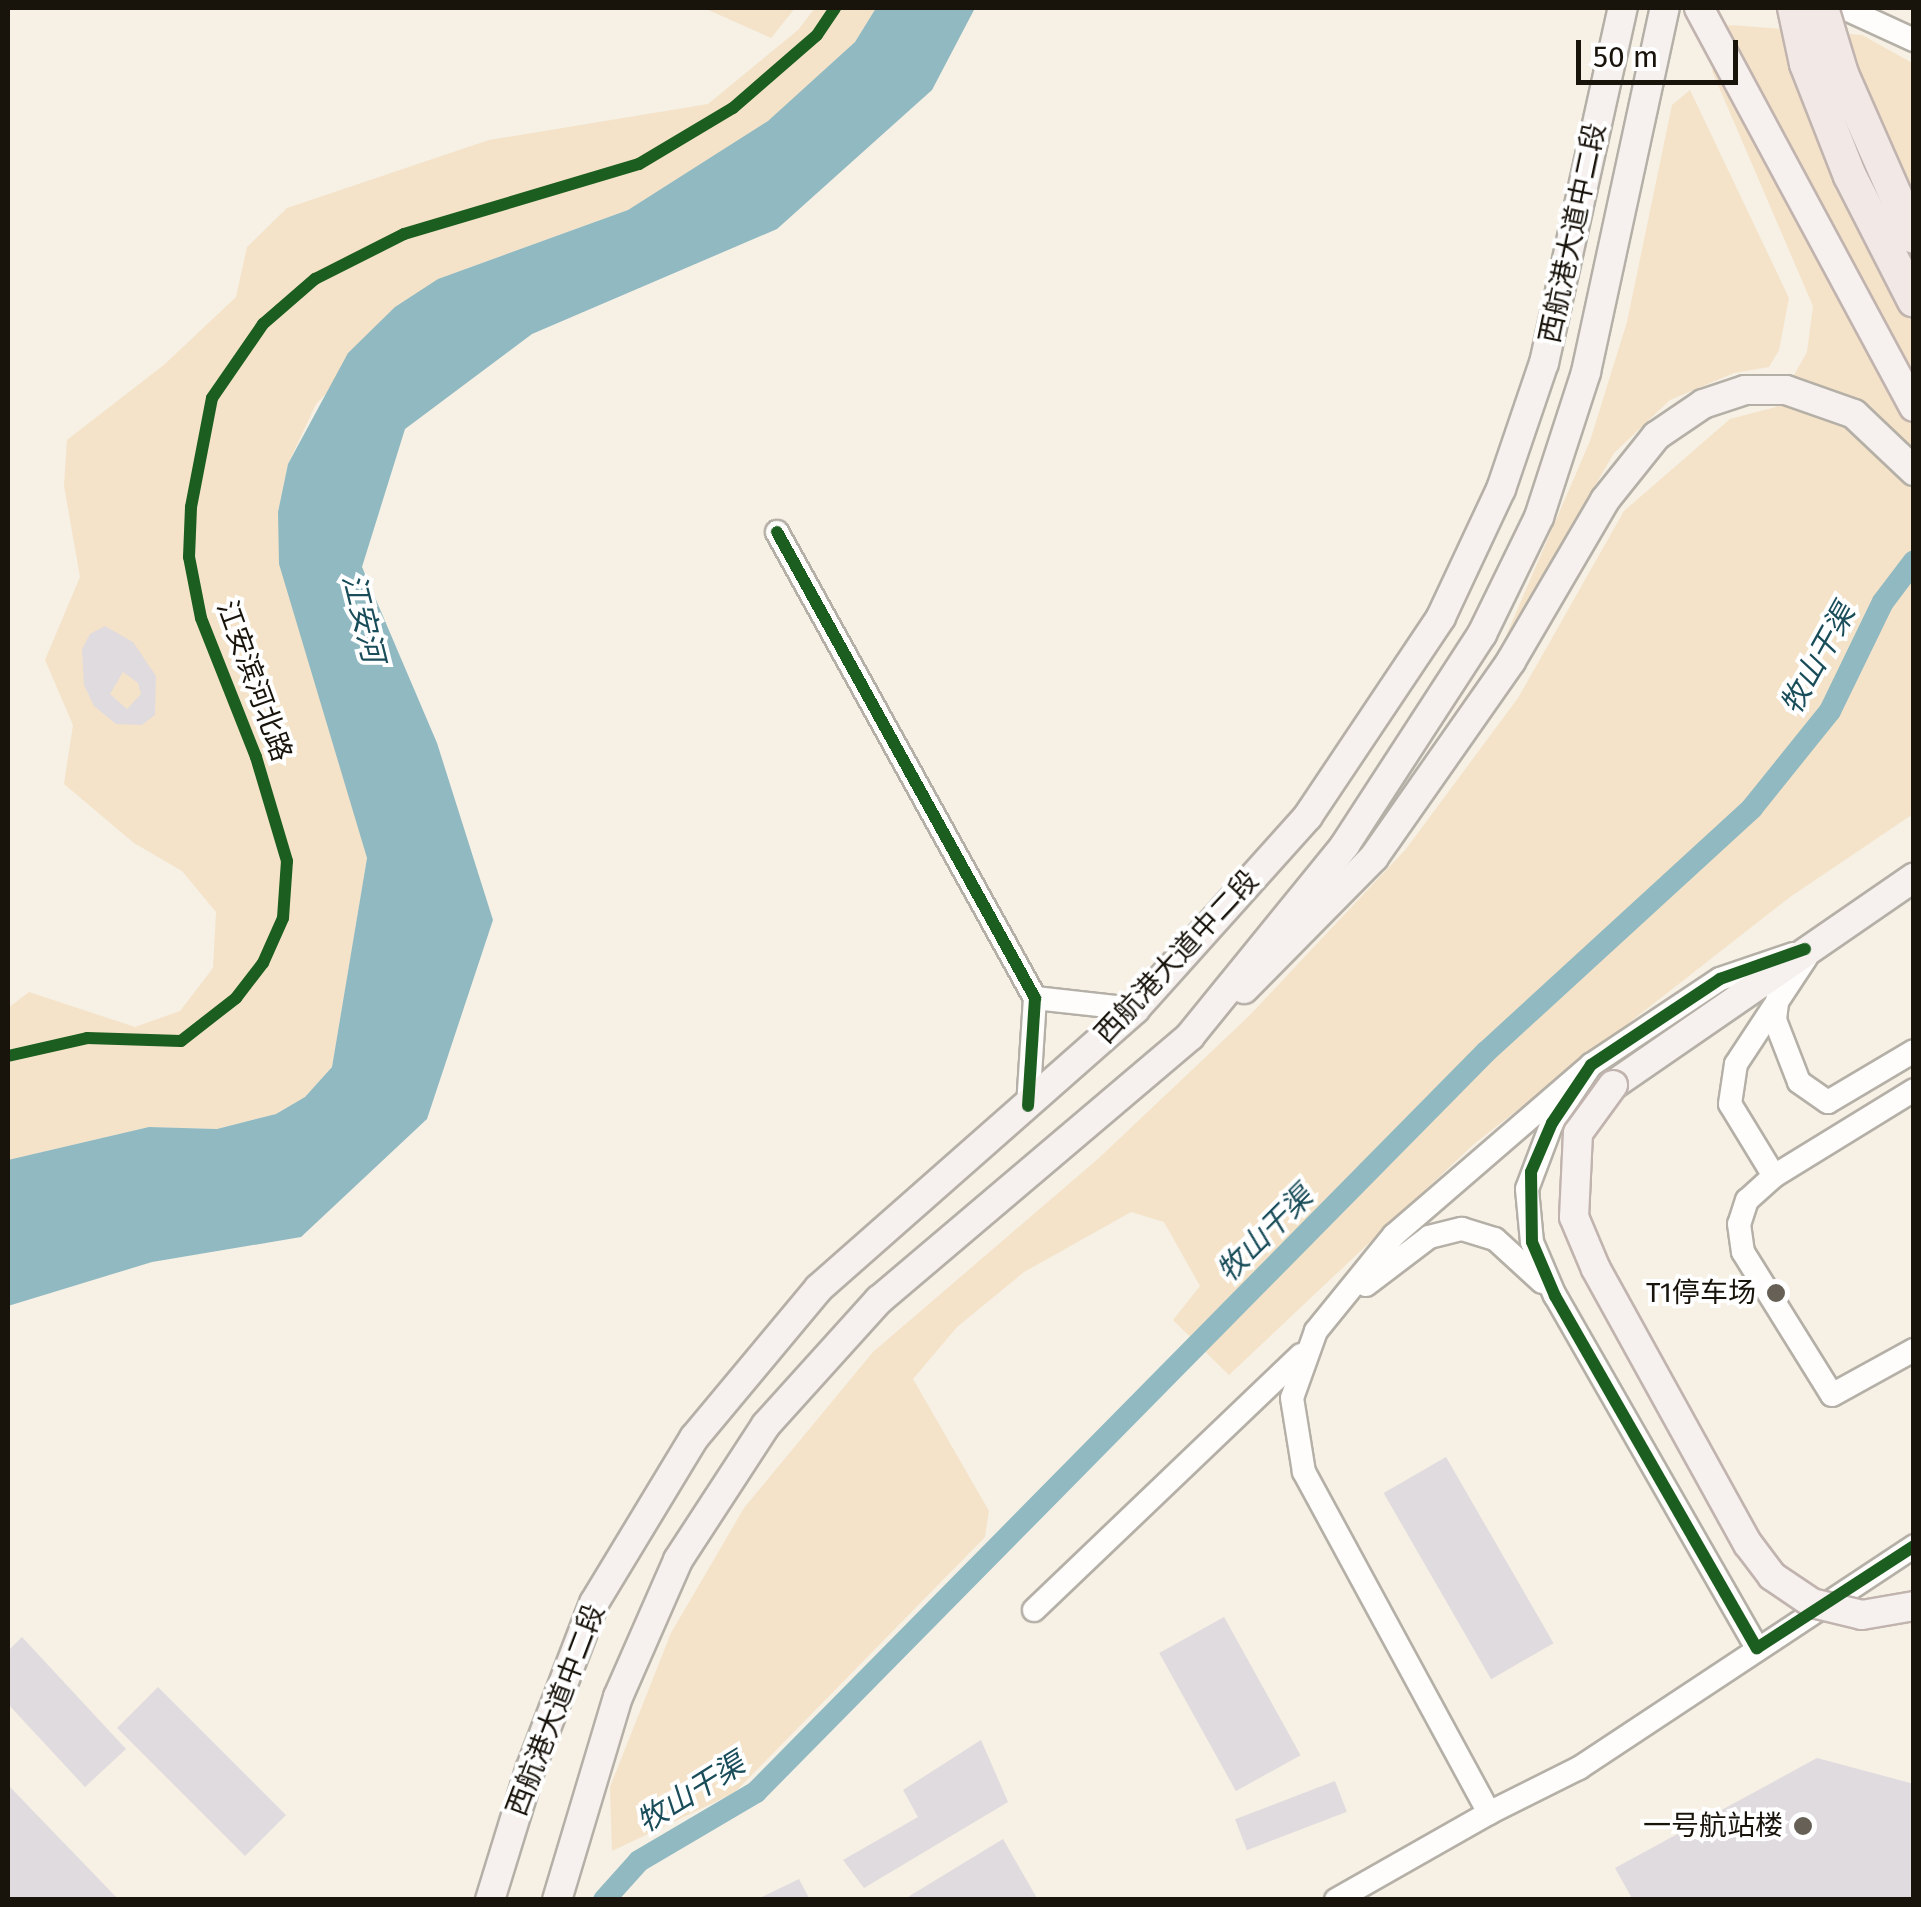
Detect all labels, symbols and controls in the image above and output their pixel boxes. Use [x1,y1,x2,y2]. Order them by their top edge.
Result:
scale bar [1581,20,1744,82]
text: 50 m [1593,39,1658,75]
street label: 西航港大道中二段 [1533,120,1613,346]
water label: 江安河 [335,570,391,666]
street label: 江安滨河北路 [209,596,299,766]
water label: 牧山干渠 [1773,598,1863,720]
street label: 西航港大道中二段 [1088,864,1266,1050]
water label: 牧山干渠 [1210,1179,1320,1289]
place label: T1停车场 [1646,1276,1756,1310]
marker: T1停车场 [1765,1282,1787,1304]
street label: 西航港大道中二段 [500,1599,612,1821]
water label: 牧山干渠 [631,1746,751,1840]
place label: 一号航站楼 [1643,1809,1783,1843]
marker: 一号航站楼 [1792,1815,1814,1837]

